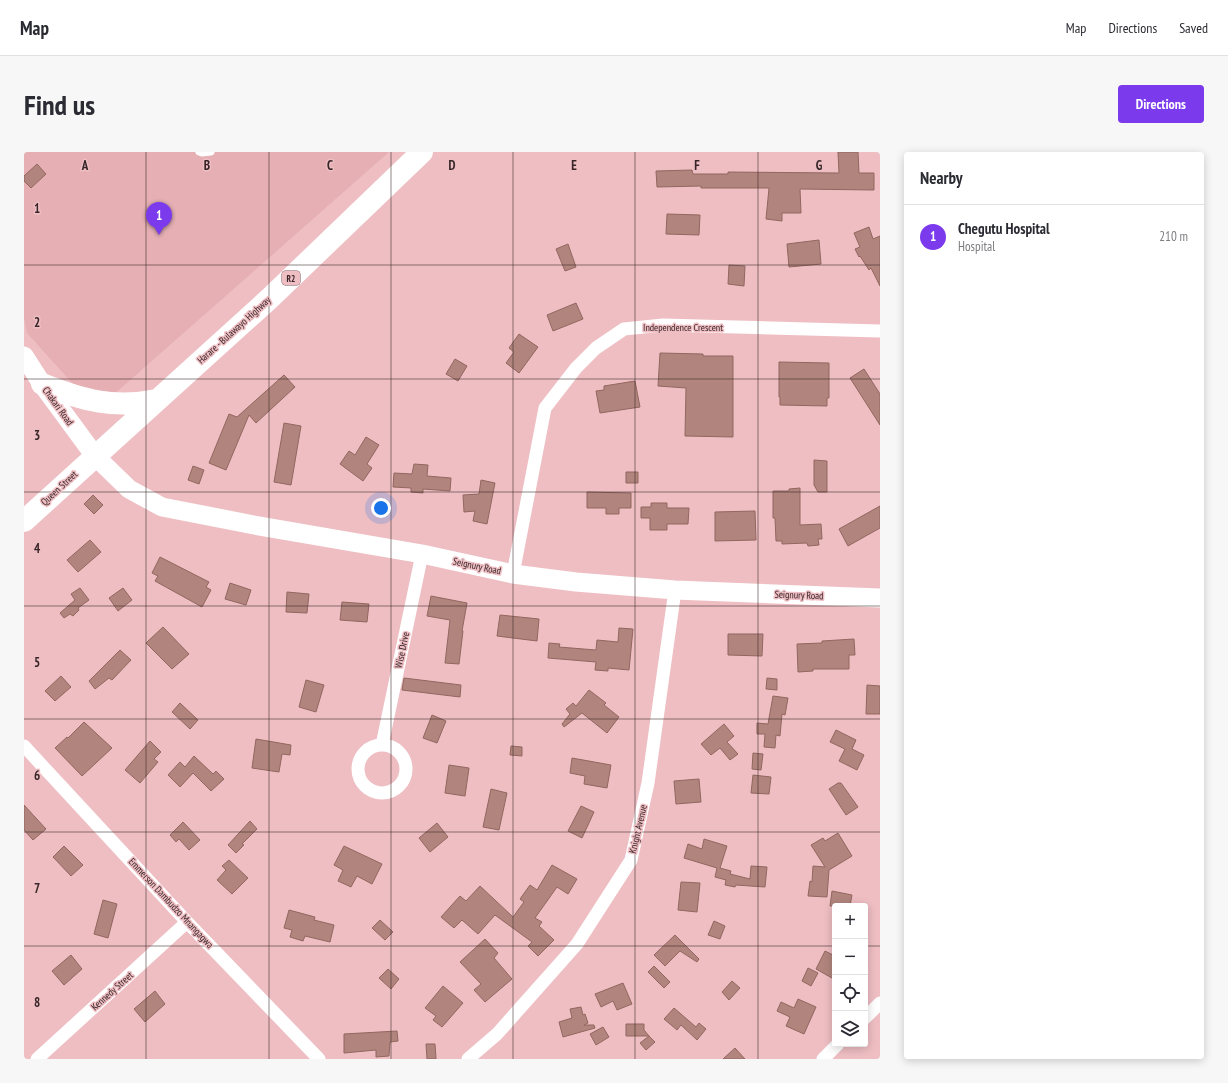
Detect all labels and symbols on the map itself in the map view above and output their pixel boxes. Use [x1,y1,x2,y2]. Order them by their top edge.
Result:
text: A [81,157,89,174]
text: B [204,157,210,174]
text: C [327,157,333,174]
text: D [449,157,456,174]
text: E [571,157,577,174]
text: F [694,157,700,174]
text: G [816,157,823,174]
text: 1 [34,200,40,217]
pin: 1 [146,202,172,235]
road number: R2 [282,271,300,285]
street label: Harare - Bulawayo Highway [194,293,274,367]
text: 2 [34,314,40,331]
street label: Independence Crescent [643,321,723,334]
street label: Chakari Road [40,384,76,428]
text: 3 [34,427,40,444]
street label: Queen Street [38,468,80,508]
your location [371,498,391,518]
text: 4 [34,540,41,557]
street label: Seignury Road [452,555,502,577]
street label: Seignury Road [774,588,824,602]
street label: Wise Drive [392,631,412,669]
text: 5 [34,654,40,671]
text: 6 [34,767,40,784]
street label: Knight Avenue [626,803,650,855]
street label: Emmerson Dambudzo Mnangagwa [126,855,216,951]
text: 7 [34,880,40,897]
street label: Kennedy Street [88,969,136,1013]
text: 8 [34,994,40,1011]

